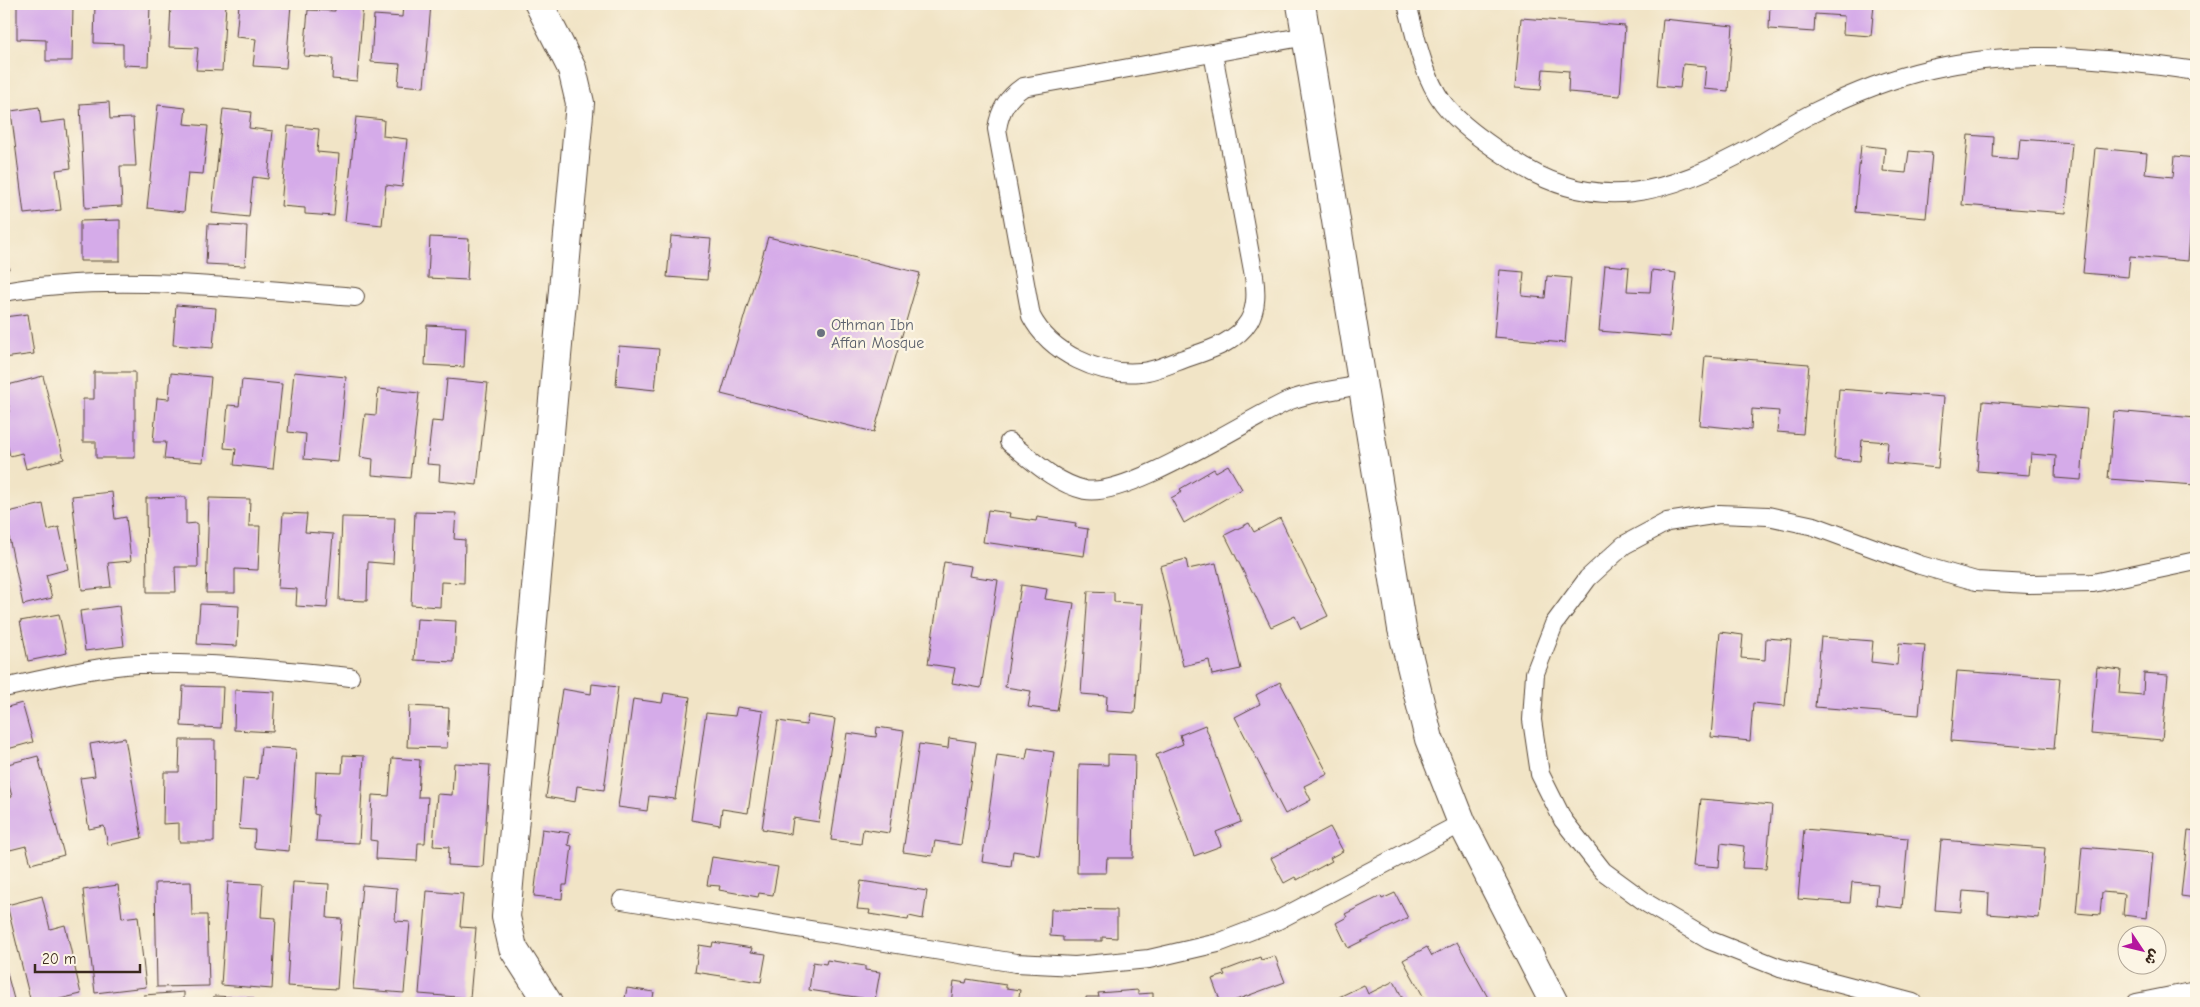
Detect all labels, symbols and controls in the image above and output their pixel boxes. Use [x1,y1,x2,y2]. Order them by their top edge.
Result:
place label: Othman Ibn Affan Mosque [831,316,924,352]
marker: Othman Ibn Affan Mosque [815,327,827,339]
north arrow [2118,924,2168,974]
scale bar [35,942,140,974]
text: ش [2141,946,2164,968]
text: 20 m [42,950,76,968]

